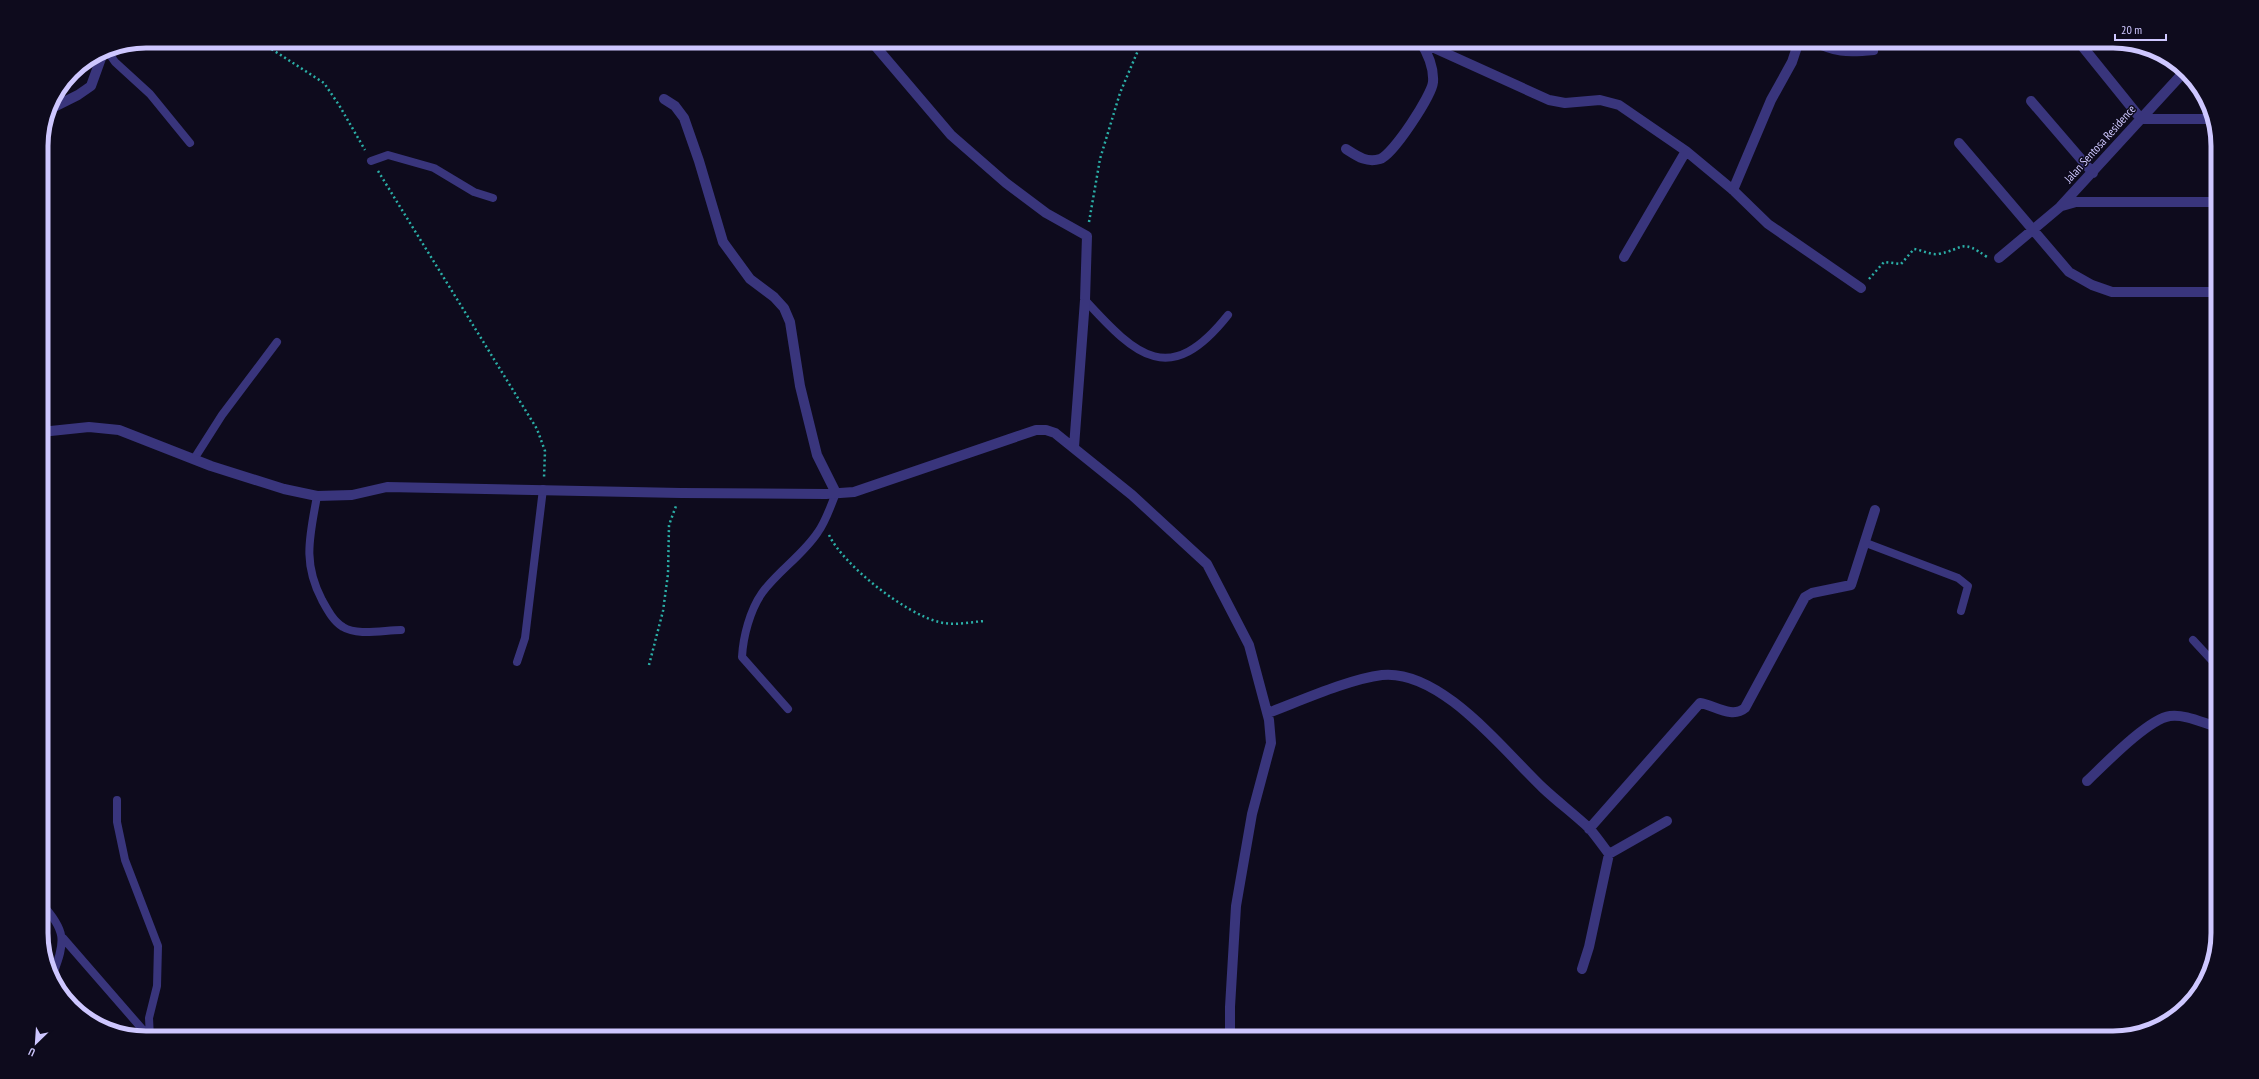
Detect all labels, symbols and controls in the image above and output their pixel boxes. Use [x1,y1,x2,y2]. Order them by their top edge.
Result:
scale bar [2115,16,2166,42]
text: 20 m [2121,22,2142,37]
street label: Jalan Sentosa Residence [2060,102,2139,186]
north arrow [16,1023,56,1063]
text: U [26,1044,37,1060]

